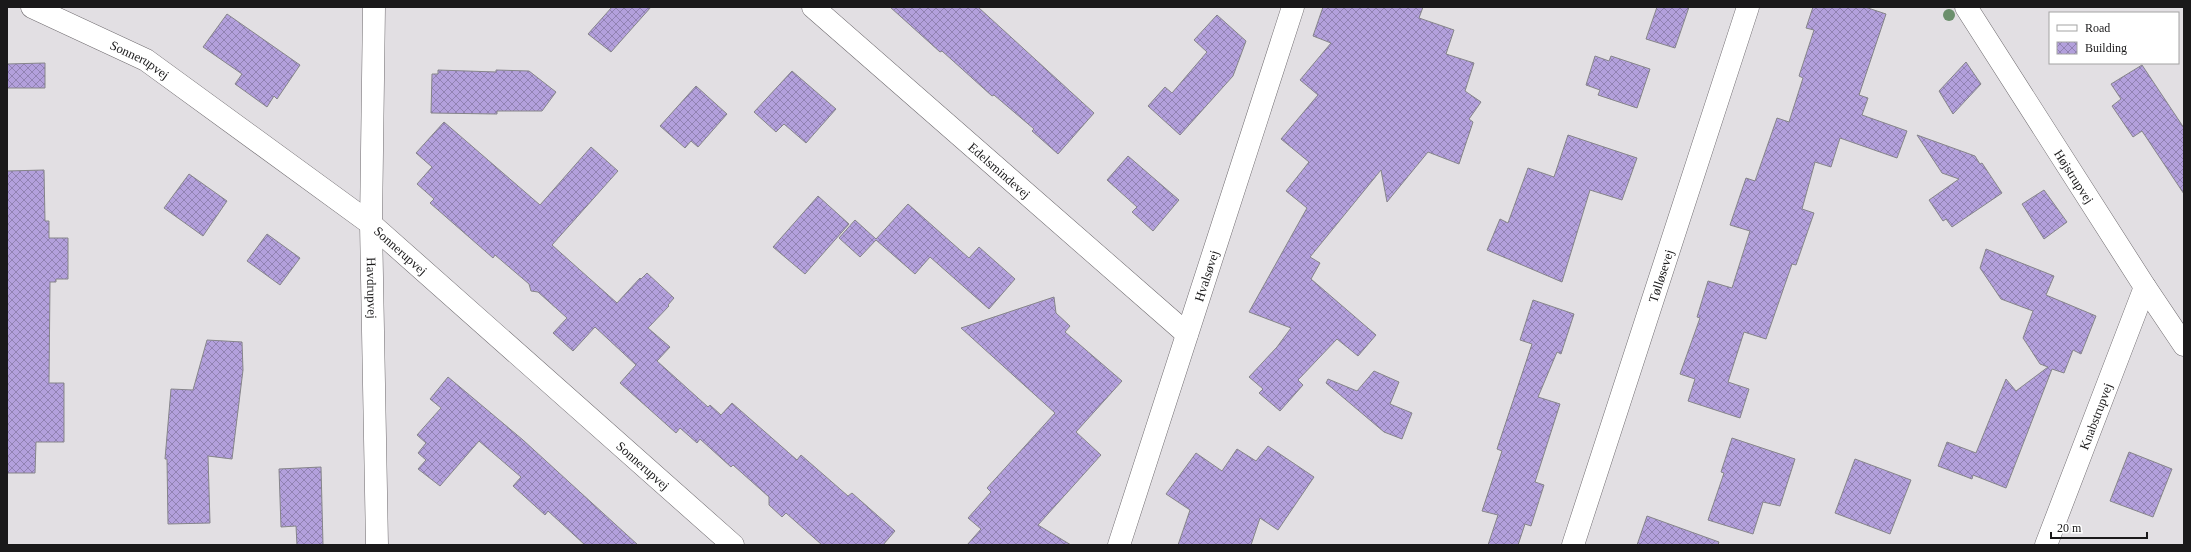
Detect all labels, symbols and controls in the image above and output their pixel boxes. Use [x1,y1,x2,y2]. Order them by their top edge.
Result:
legend [2049,12,2179,64]
text: Road [2085,21,2110,35]
street label: Sonnerupvej [108,37,172,82]
text: Building [2085,41,2127,55]
street label: Edelsmindevej [966,139,1034,201]
street label: Højstrupvej [2051,146,2097,206]
street label: Sonnerupvej [371,223,430,278]
street label: Tølløsevej [1645,247,1676,304]
street label: Hvalsøvej [1191,248,1221,303]
street label: Havdrupvej [364,257,380,319]
street label: Knabstrupvej [2076,381,2115,452]
street label: Sonnerupvej [614,438,673,493]
scale bar [2051,514,2147,540]
text: 20 m [2057,521,2082,535]

